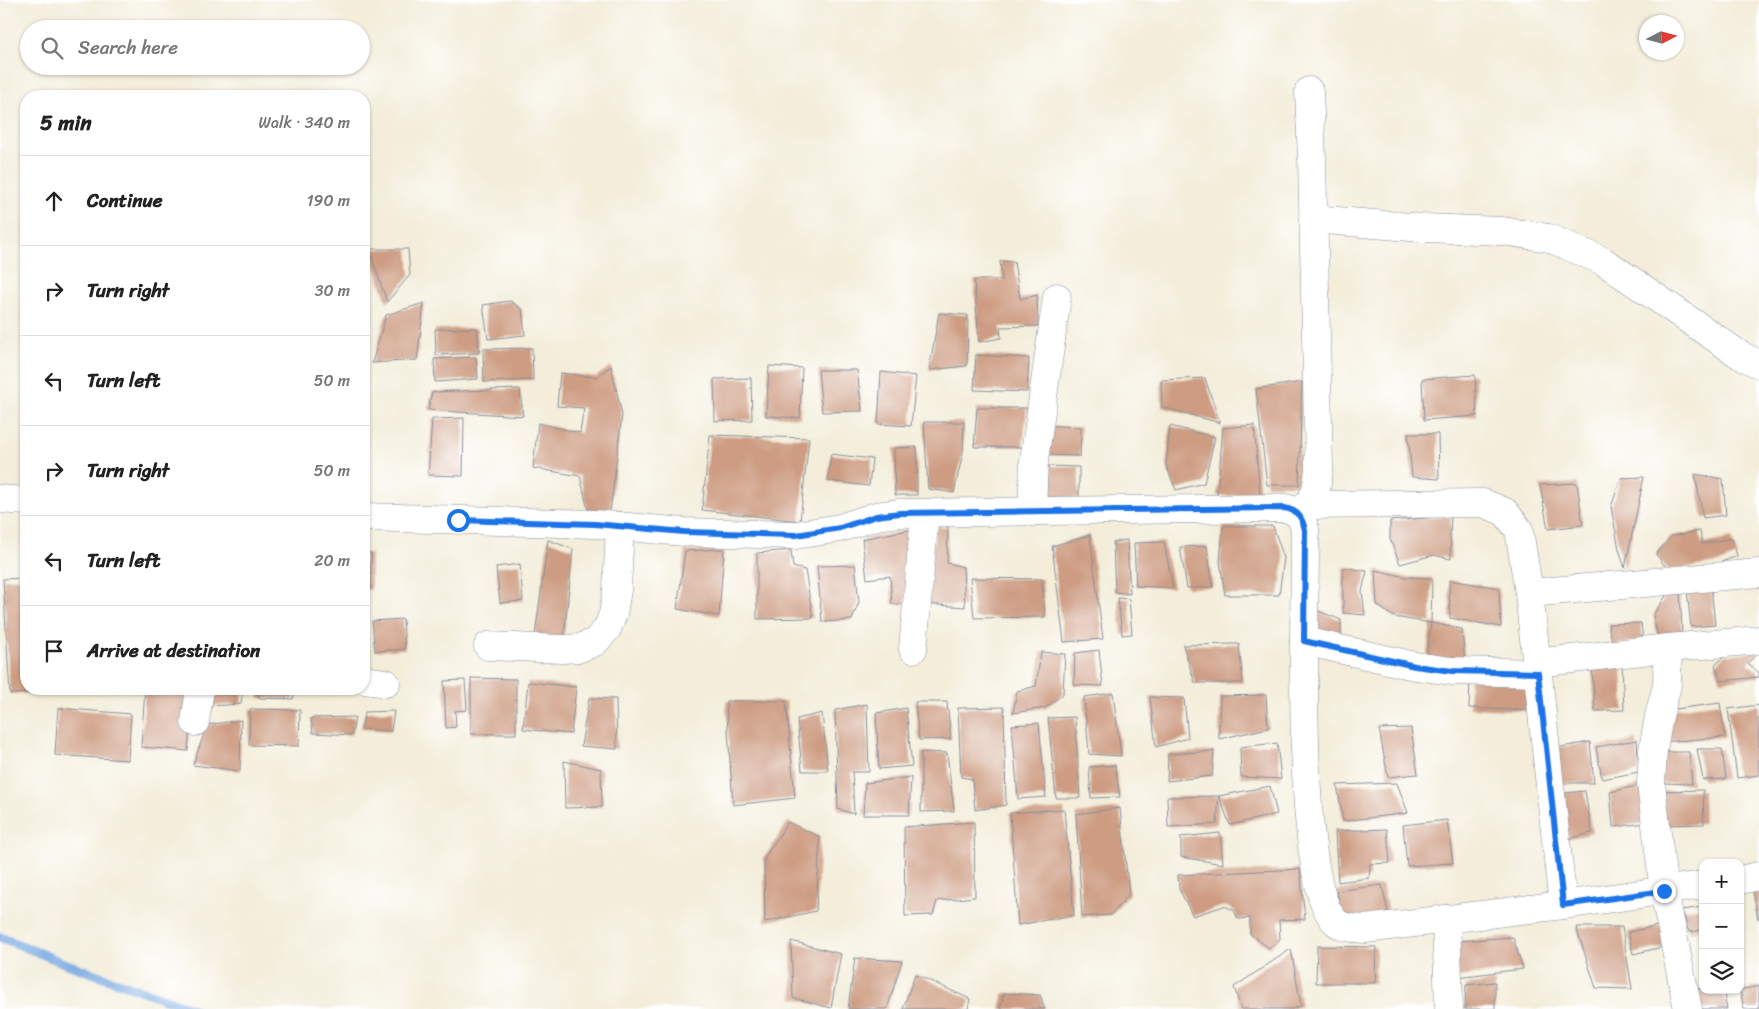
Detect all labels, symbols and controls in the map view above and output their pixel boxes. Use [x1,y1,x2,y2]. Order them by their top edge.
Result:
north arrow [1639,15,1684,60]
search box [20,20,370,75]
text: Search here [78,31,178,64]
icon: search [38,34,66,62]
text: 5 min [40,104,92,142]
text: Walk · 340 m [259,108,350,137]
text: Continue [87,184,163,217]
text: 190 m [307,186,350,215]
icon: ahead [40,187,68,215]
text: Turn right [87,274,169,307]
text: 30 m [315,276,350,305]
icon: right [40,277,68,305]
text: Turn left [87,364,160,397]
text: 50 m [314,366,350,395]
icon: left [40,367,68,395]
text: Turn right [87,454,169,487]
text: 50 m [314,456,350,485]
icon: right [40,457,68,485]
route start [447,509,470,532]
text: Turn left [87,544,160,577]
text: 20 m [314,546,350,575]
icon: left [40,547,68,575]
text: Arrive at destination [87,634,260,667]
icon: arrive [40,637,68,665]
map controls [1699,859,1744,994]
button: + [1699,859,1744,904]
route end [1653,880,1676,903]
button: − [1699,904,1744,949]
button: layers [1699,949,1744,994]

